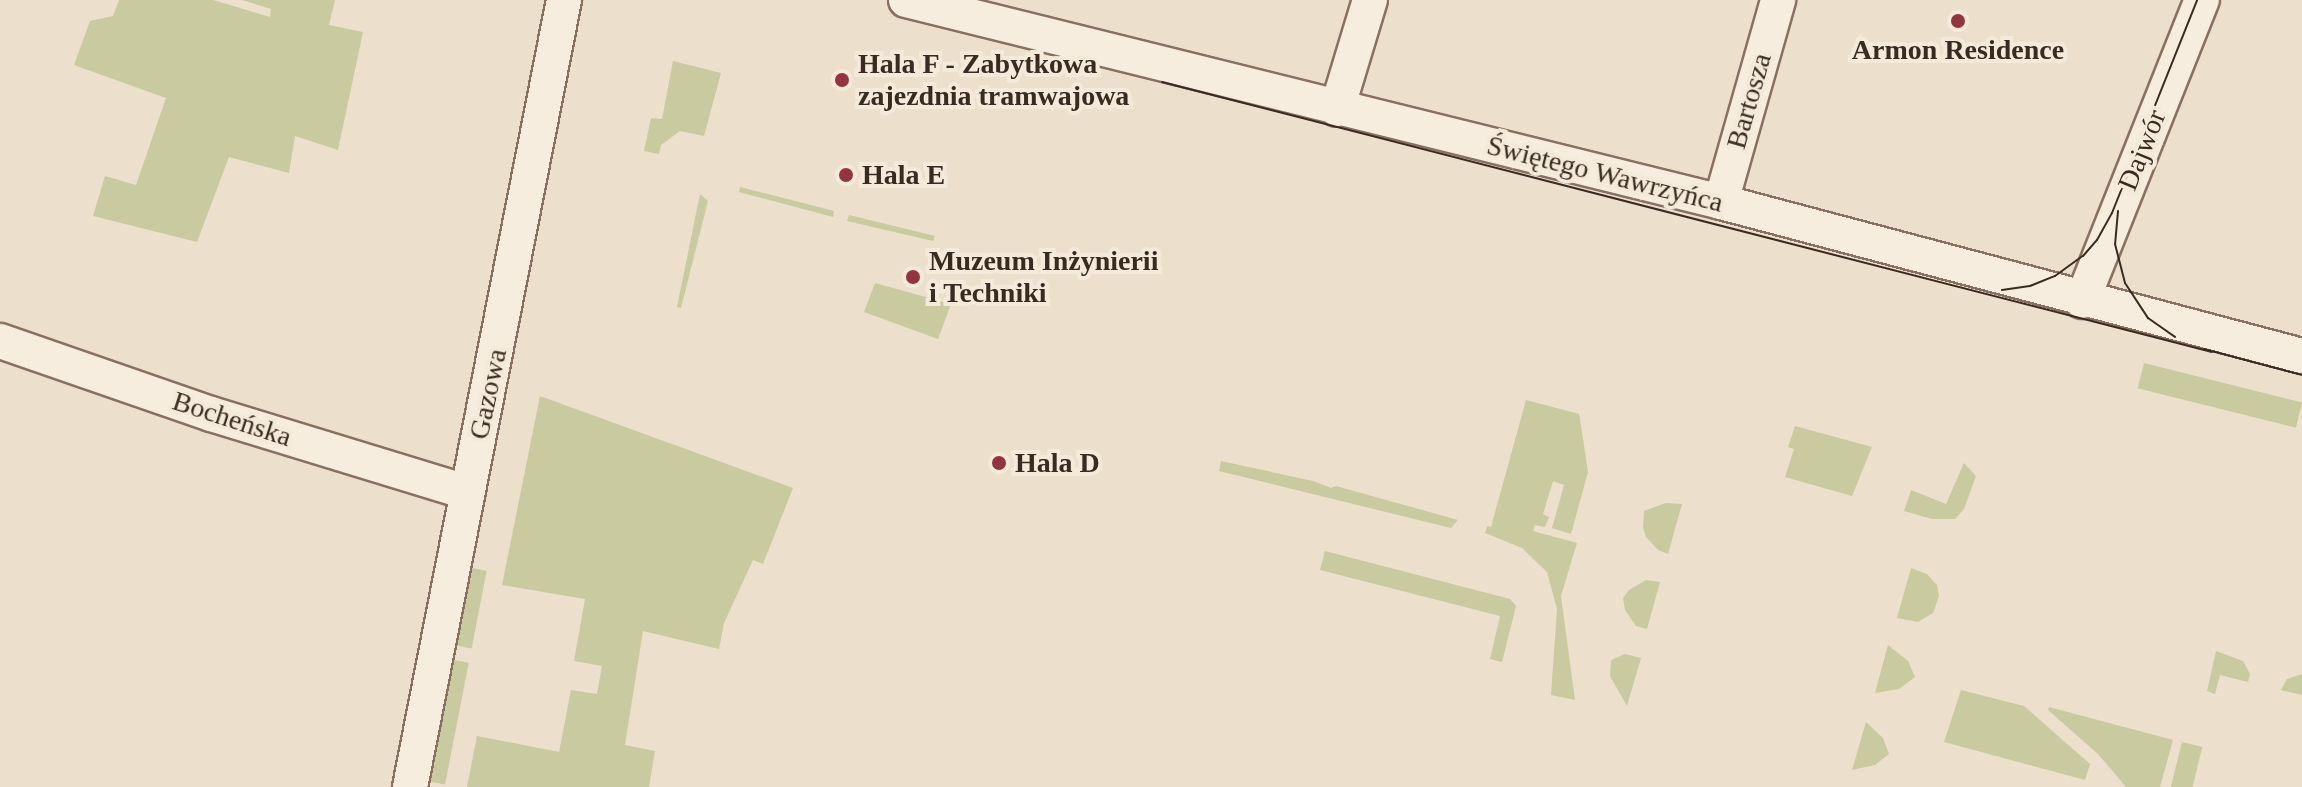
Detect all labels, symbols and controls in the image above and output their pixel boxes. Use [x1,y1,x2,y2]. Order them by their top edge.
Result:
marker: Armon Residence [1949,12,1967,30]
place label: Armon Residence [1852,33,2064,67]
place label: Hala F - Zabytkowa zajezdnia tramwajowa [858,47,1129,113]
street label: Bartosza [1719,49,1779,153]
marker: Hala F - Zabytkowa zajezdnia tramwajowa [833,71,851,89]
street label: Dajwór [2111,105,2173,195]
street label: Świętego Wawrzyńca [1483,128,1727,220]
place label: Hala E [862,158,945,192]
marker: Hala E [837,166,855,184]
place label: Muzeum Inżynierii i Techniki [929,244,1158,310]
marker: Muzeum Inżynierii i Techniki [904,268,922,286]
street label: Gazowa [462,346,514,442]
street label: Bocheńska [168,384,296,454]
place label: Hala D [1015,446,1100,480]
marker: Hala D [990,454,1008,472]

